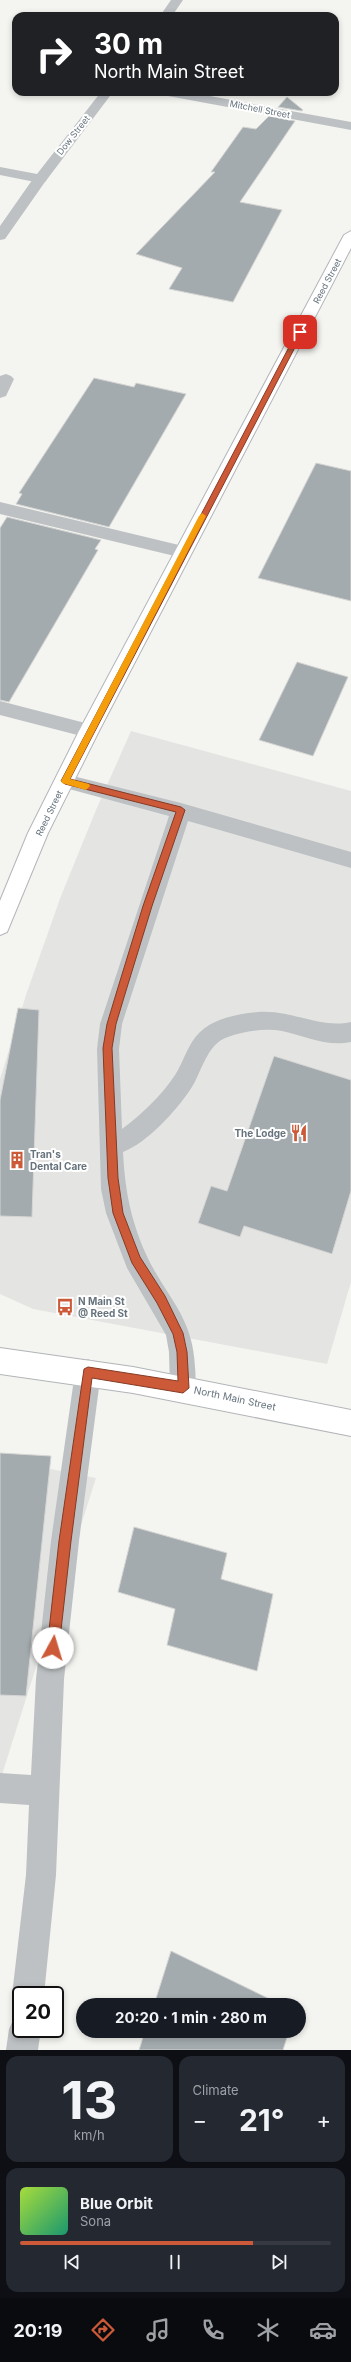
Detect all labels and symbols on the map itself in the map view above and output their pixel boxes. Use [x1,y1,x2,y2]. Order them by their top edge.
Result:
street label: Mitchell Street [229,98,291,120]
street label: Dow Street [54,113,92,157]
street label: Reed Street [311,256,344,305]
pin [283,315,317,349]
street label: Reed Street [33,788,65,838]
restaurant icon: The Lodge [289,1123,309,1143]
place label: The Lodge [234,1127,286,1140]
place label: Tran's Dental Care [30,1148,87,1172]
building icon: Tran's Dental Care [7,1150,27,1170]
place label: N Main St @ Reed St [78,1295,128,1319]
bus stop icon: N Main St @ Reed St [55,1297,75,1317]
street label: North Main Street [193,1383,278,1413]
position arrow [32,1627,74,1669]
speed limit sign: 20 [12,1986,64,2038]

